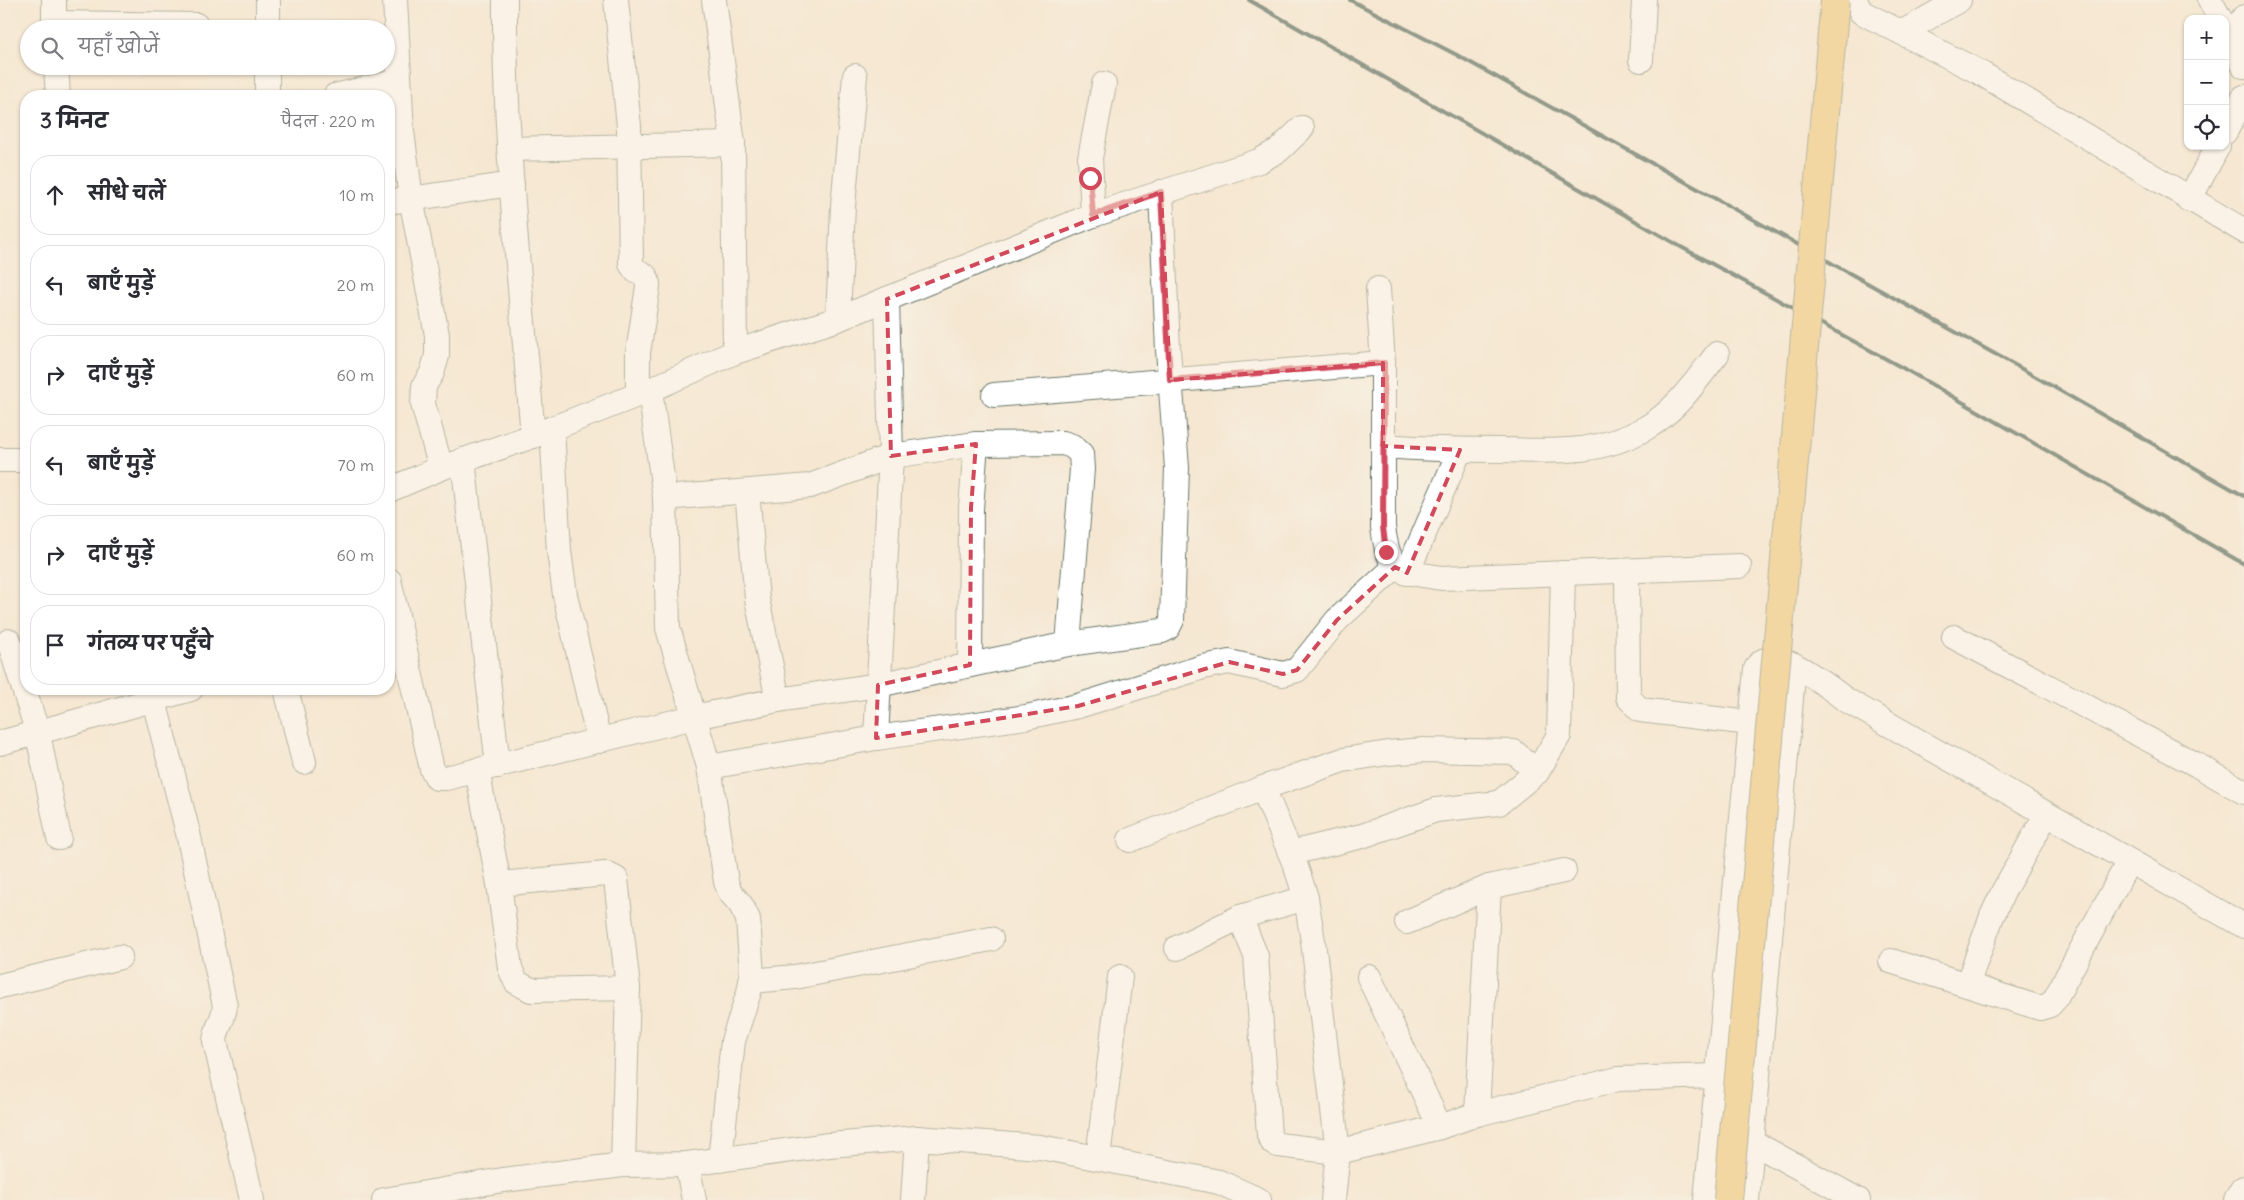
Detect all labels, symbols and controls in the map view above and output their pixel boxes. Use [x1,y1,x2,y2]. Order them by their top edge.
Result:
map controls [2184,15,2229,150]
button: + [2184,15,2229,60]
search box [20,20,395,75]
icon: search [38,34,66,62]
text: यहाँ खोजें [78,34,159,58]
button: − [2184,60,2229,105]
button: locate [2184,105,2229,150]
text: 3 मिनट [40,107,108,134]
text: पैदल · 220 m [281,111,375,131]
route start [1079,167,1102,190]
icon: ahead [41,181,69,209]
text: सीधे चलें [88,181,165,205]
text: 10 m [339,185,374,205]
icon: left [41,271,69,299]
text: बाएँ मुड़ें [88,271,154,295]
text: 20 m [337,275,374,295]
icon: right [41,361,69,389]
text: दाएँ मुड़ें [88,361,154,385]
text: 60 m [336,365,374,385]
icon: left [41,451,69,479]
text: बाएँ मुड़ें [88,451,154,475]
text: 70 m [338,455,374,475]
icon: right [41,541,69,569]
text: दाएँ मुड़ें [88,541,154,565]
route end [1375,541,1398,564]
text: 60 m [336,545,374,565]
icon: arrive [41,631,69,659]
text: गंतव्य पर पहुँचे [88,631,213,655]

